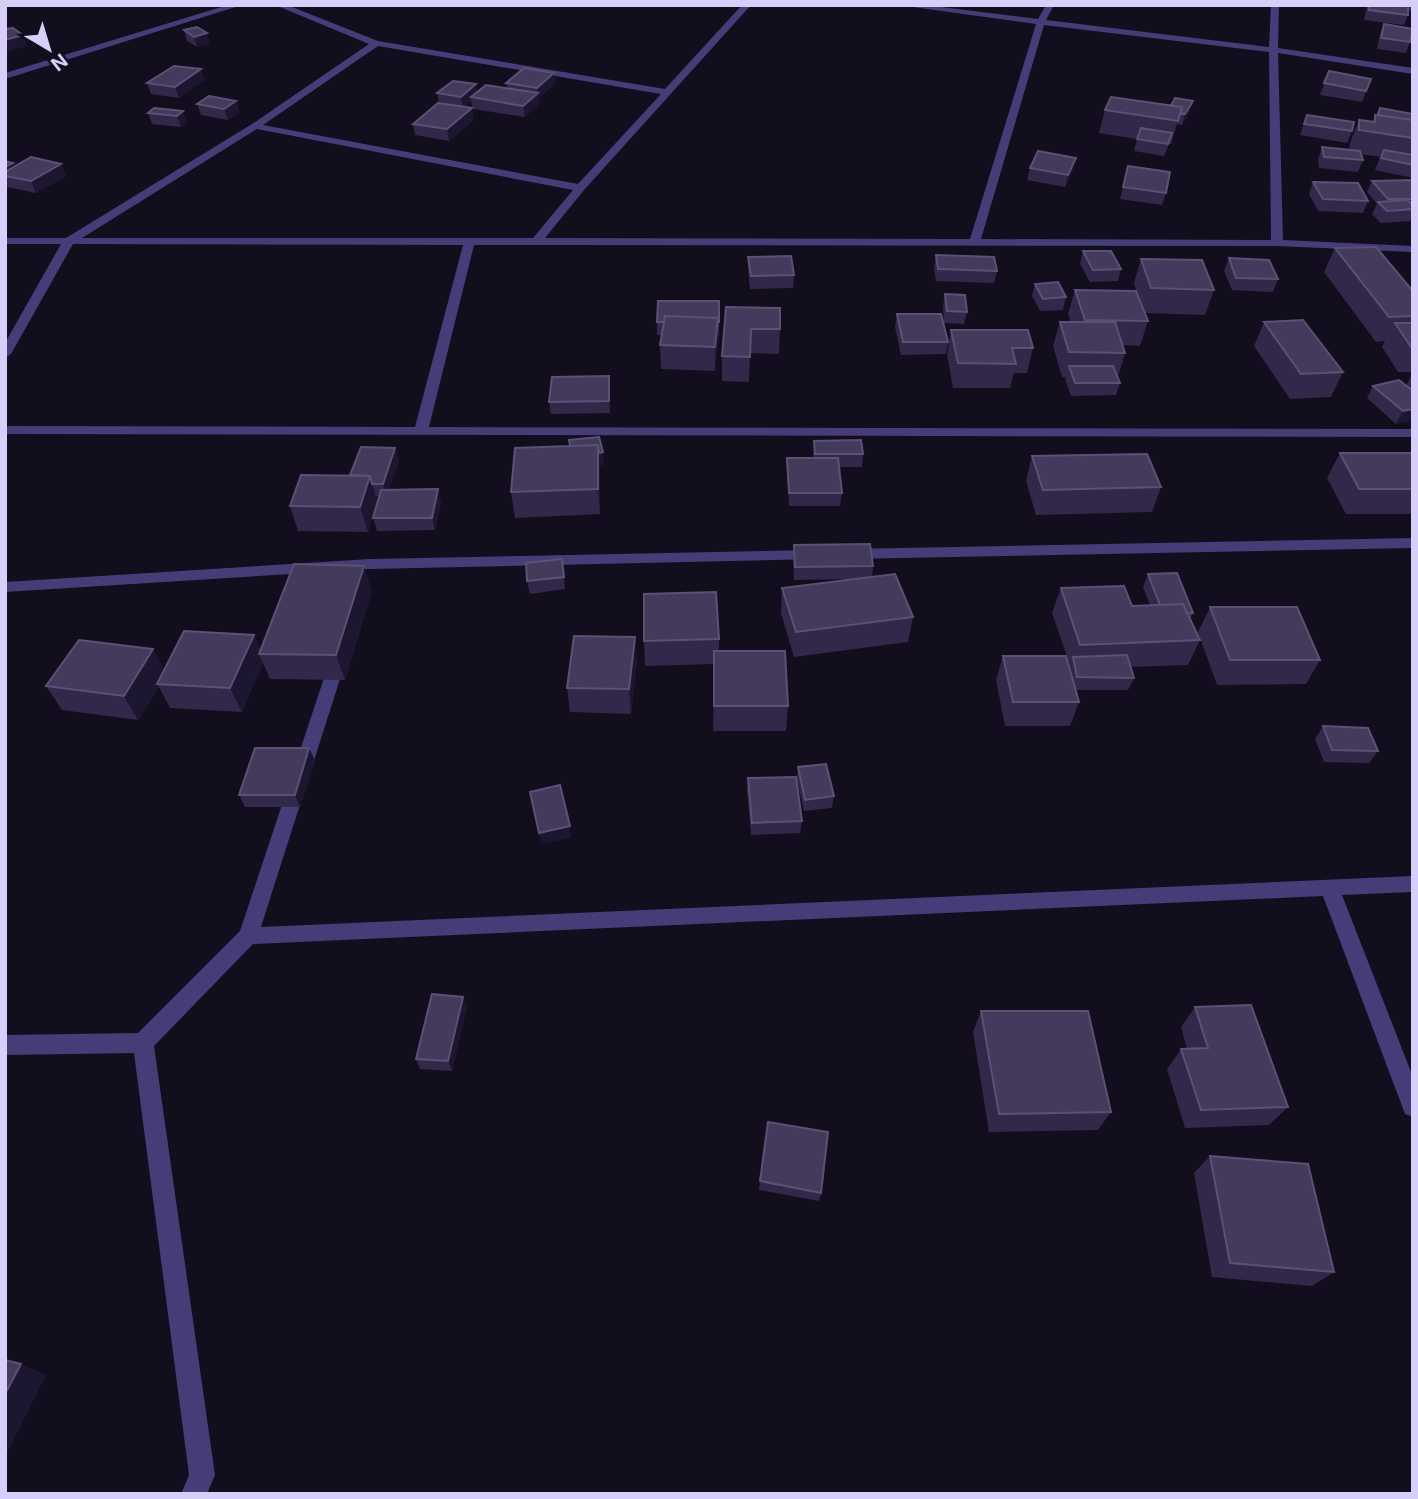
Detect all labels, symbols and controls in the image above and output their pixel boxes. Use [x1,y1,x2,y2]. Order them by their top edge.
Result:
north arrow [14,14,84,84]
text: N [46,48,72,76]

